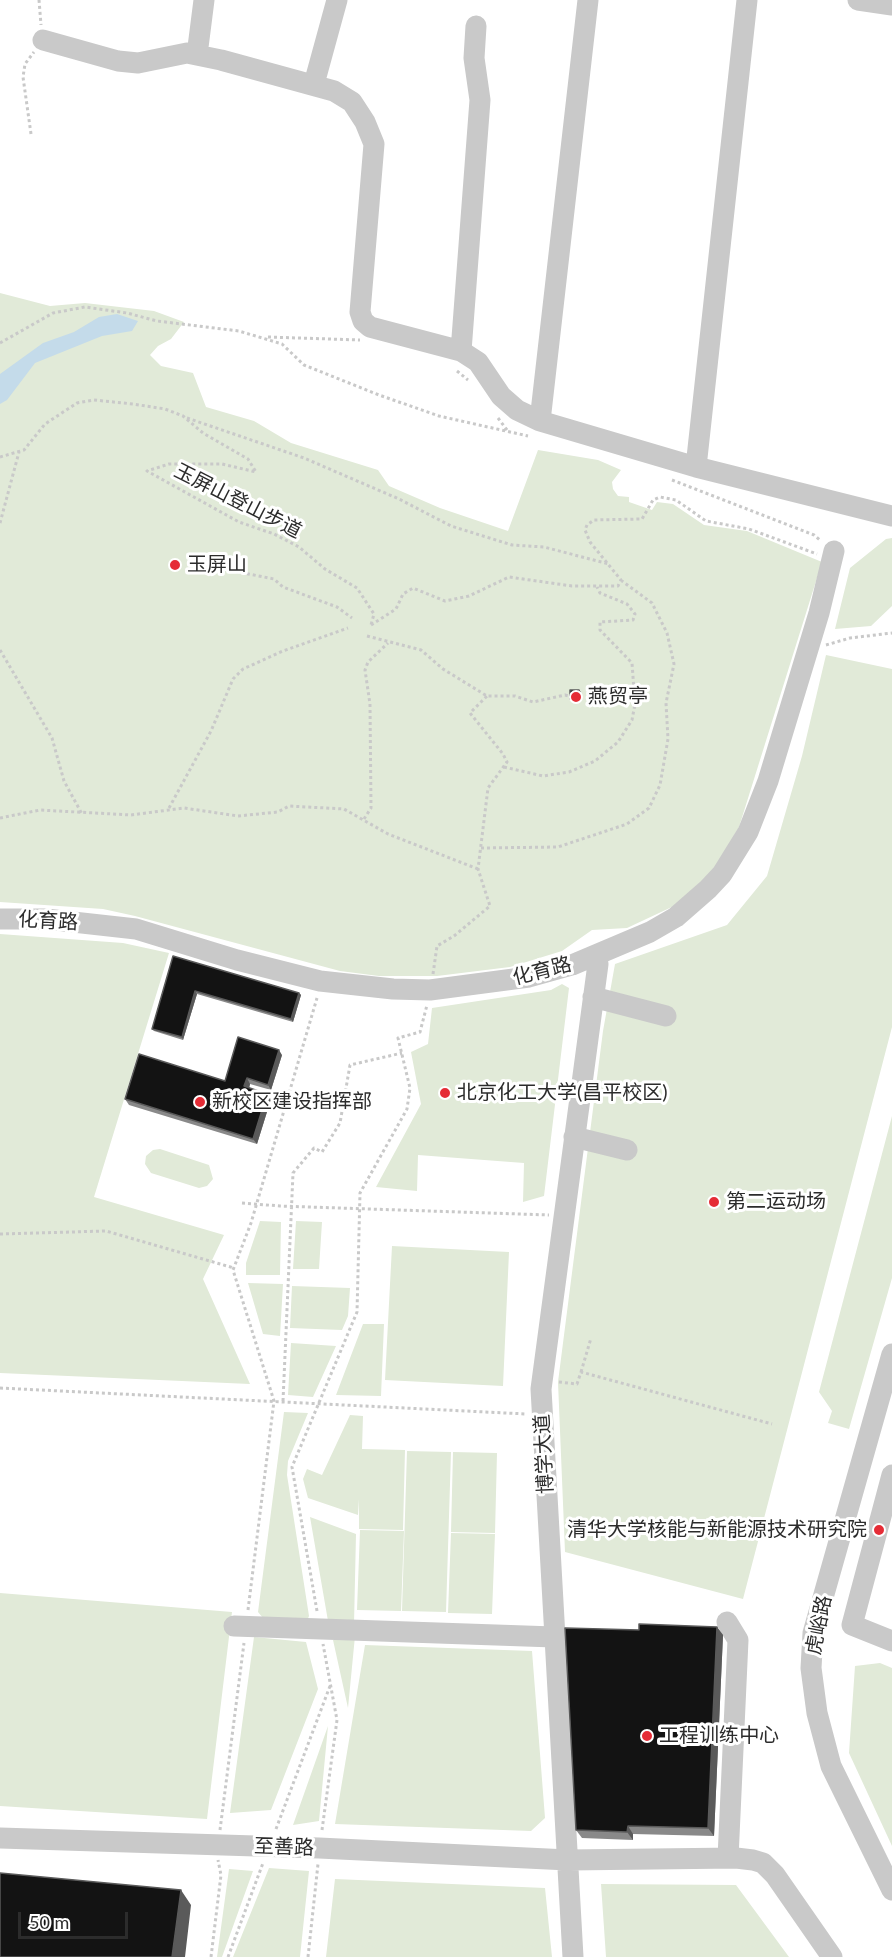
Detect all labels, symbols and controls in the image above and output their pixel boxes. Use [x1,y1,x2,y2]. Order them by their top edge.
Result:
street label: 玉屏山登山步道 [170,459,306,543]
place label: 玉屏山 [187,553,247,577]
marker: 玉屏山 [168,558,182,572]
place label: 燕贸亭 [588,685,648,709]
marker: 燕贸亭 [569,690,583,704]
street label: 化育路 [17,907,79,935]
street label: 化育路 [510,952,574,990]
place label: 北京化工大学(昌平校区) [457,1081,668,1105]
marker: 北京化工大学(昌平校区) [438,1086,452,1100]
place label: 新校区建设指挥部 [212,1090,372,1114]
marker: 新校区建设指挥部 [193,1095,207,1109]
place label: 第二运动场 [726,1190,826,1214]
marker: 第二运动场 [707,1195,721,1209]
street label: 博学大道 [530,1413,558,1495]
place label: 清华大学核能与新能源技术研究院 [567,1518,867,1542]
marker: 清华大学核能与新能源技术研究院 [872,1523,886,1537]
street label: 虎峪路 [801,1593,837,1657]
place label: 工程训练中心 [659,1724,779,1748]
marker: 工程训练中心 [640,1729,654,1743]
street label: 至善路 [254,1834,314,1860]
scale bar [21,1900,130,1938]
text: 50 m [29,1911,69,1933]

